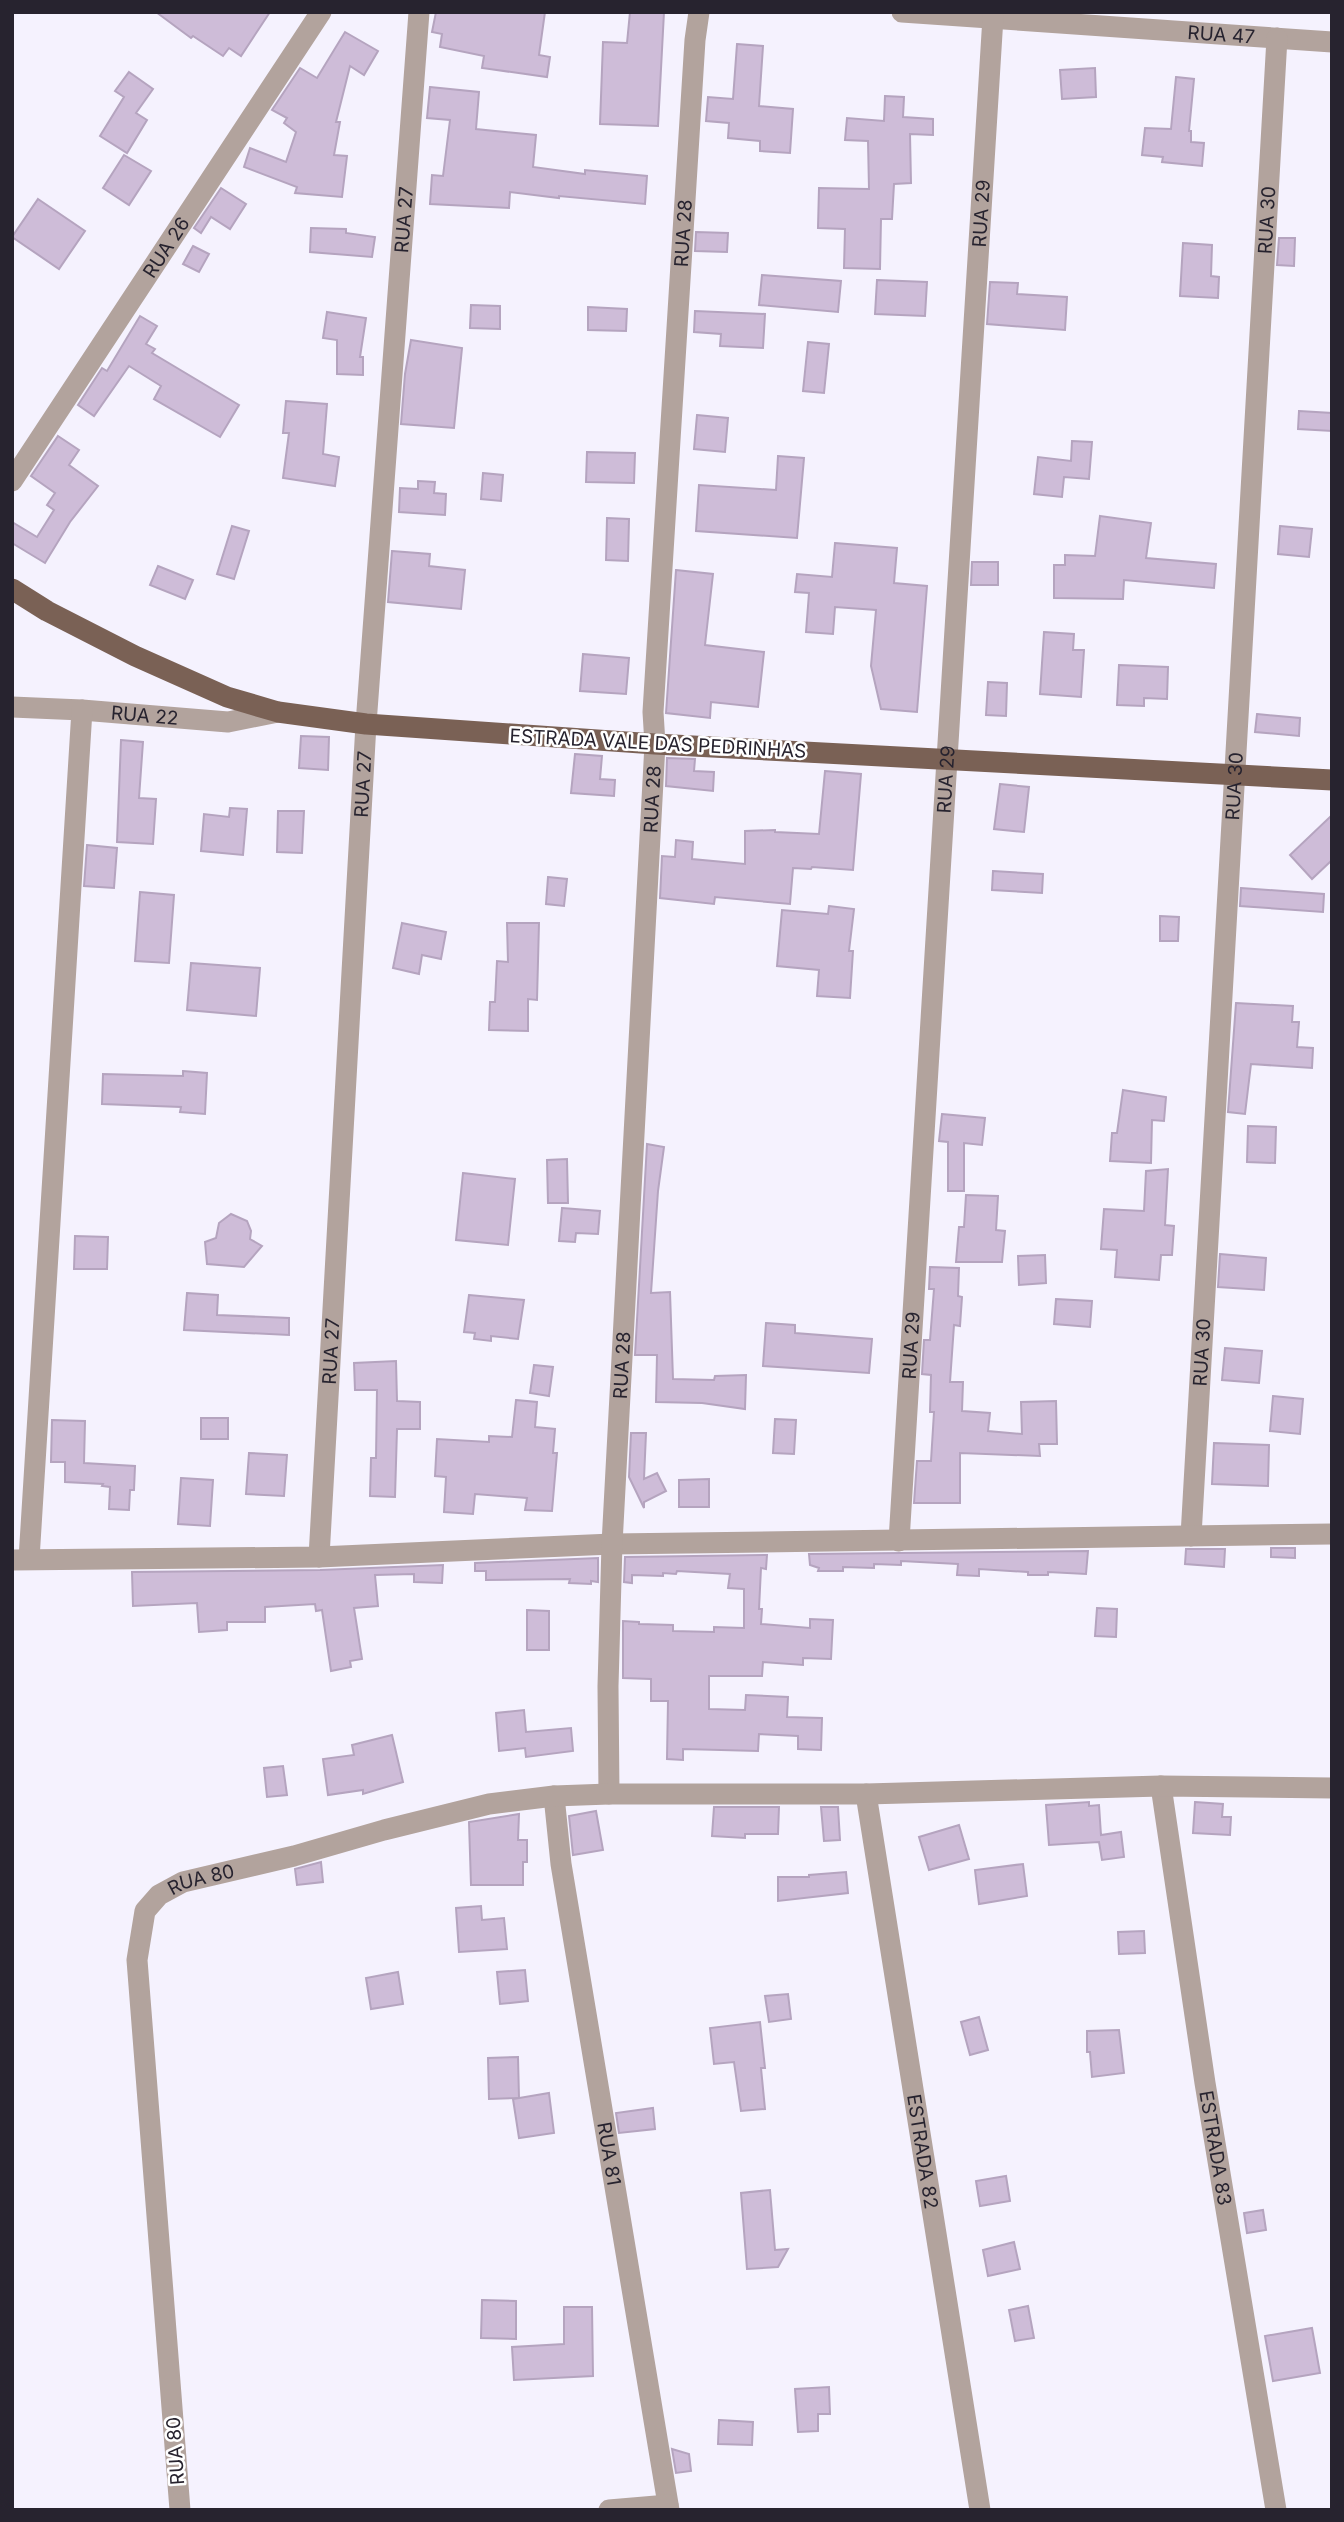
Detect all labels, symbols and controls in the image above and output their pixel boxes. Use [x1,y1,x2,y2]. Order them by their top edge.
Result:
street label: RUA 47 [1187,21,1256,49]
street label: RUA 29 [968,179,995,248]
street label: RUA 30 [1254,185,1280,255]
street label: RUA 27 [390,186,418,254]
street label: RUA 28 [670,199,697,268]
street label: RUA 26 [138,213,195,282]
street label: RUA 22 [110,701,179,730]
street label: ESTRADA VALE DAS PEDRINHAS [509,724,807,763]
street label: RUA 29 [933,745,960,814]
street label: RUA 27 [350,750,376,818]
street label: RUA 30 [1221,752,1248,821]
street label: RUA 28 [639,765,666,834]
street label: RUA 29 [898,1311,925,1380]
street label: RUA 27 [318,1317,344,1385]
street label: RUA 30 [1189,1318,1215,1387]
street label: RUA 28 [609,1331,635,1400]
street label: RUA 80 [164,1859,237,1900]
street label: ESTRADA 83 [1194,2089,1236,2207]
street label: ESTRADA 82 [902,2092,943,2211]
street label: RUA 81 [592,2120,626,2187]
street label: RUA 80 [162,2416,189,2486]

